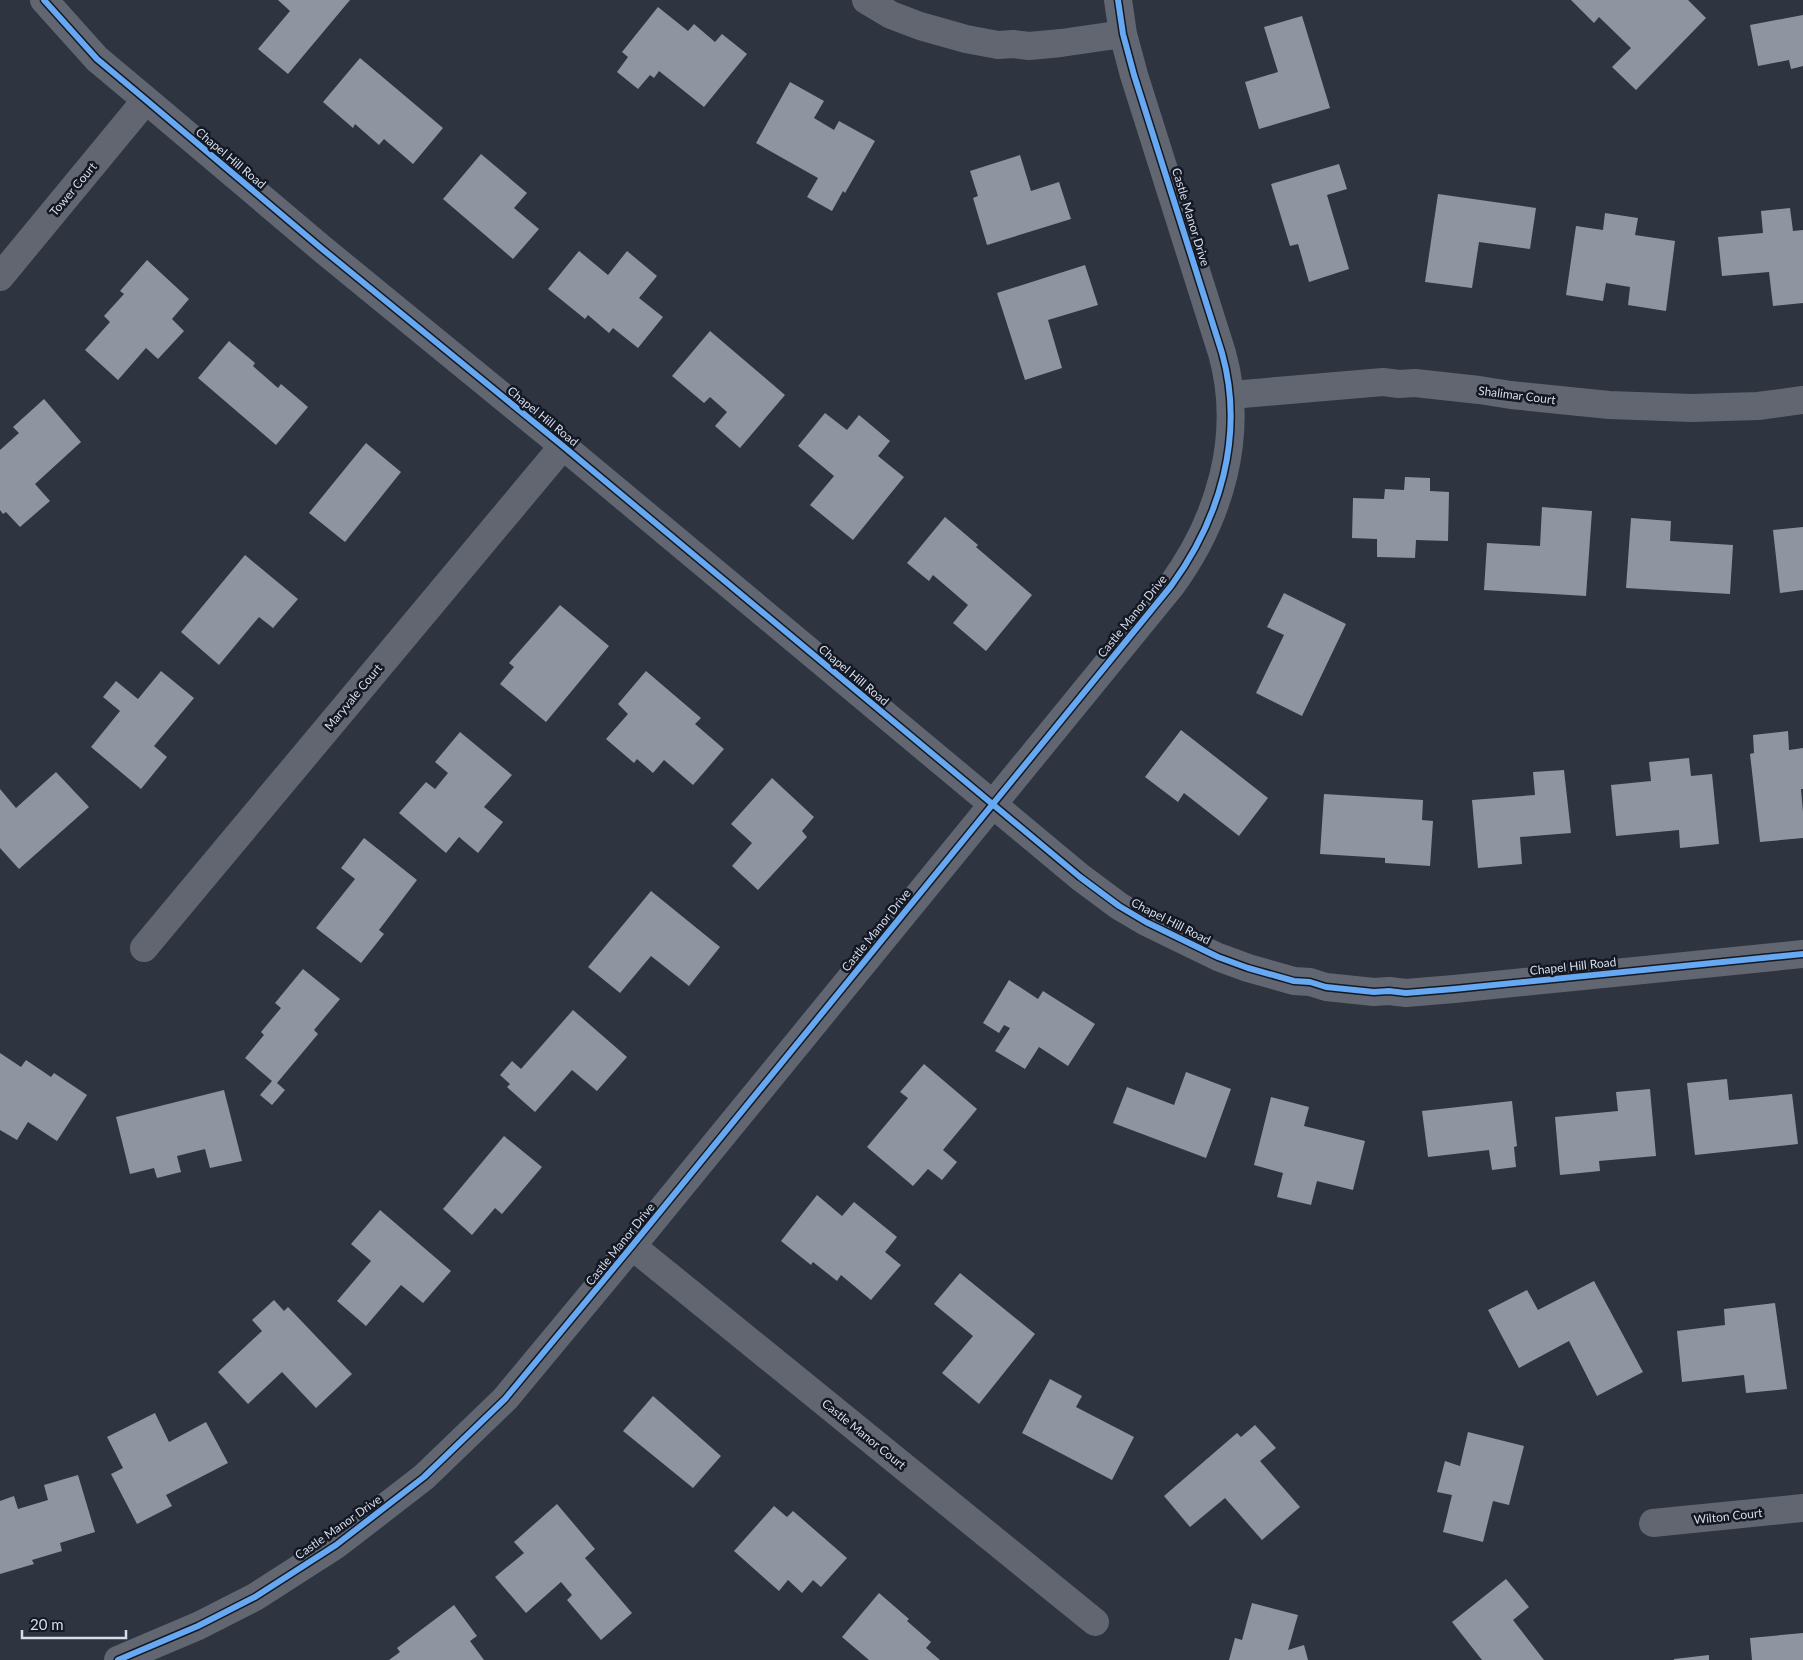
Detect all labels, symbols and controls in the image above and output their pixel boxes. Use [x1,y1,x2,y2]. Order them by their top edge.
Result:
street label: Chapel Hill Road [193,124,269,192]
street label: Tower Court [46,159,100,219]
street label: Castle Manor Drive [1169,166,1213,268]
street label: Chapel Hill Road [504,383,582,449]
street label: Shalimar Court [1477,383,1557,407]
street label: Castle Manor Drive [1094,572,1170,660]
street label: Chapel Hill Road [816,641,892,709]
street label: Maryvale Court [321,660,385,733]
street label: Castle Manor Drive [838,886,914,974]
street label: Chapel Hill Road [1129,895,1213,947]
street label: Chapel Hill Road [1529,954,1617,978]
street label: Castle Manor Drive [582,1200,658,1288]
street label: Castle Manor Court [819,1396,909,1473]
street label: Castle Manor Drive [292,1492,384,1562]
street label: Wilton Court [1693,1505,1764,1527]
scale bar [22,1608,126,1640]
text: 20 m [30,1615,64,1633]

